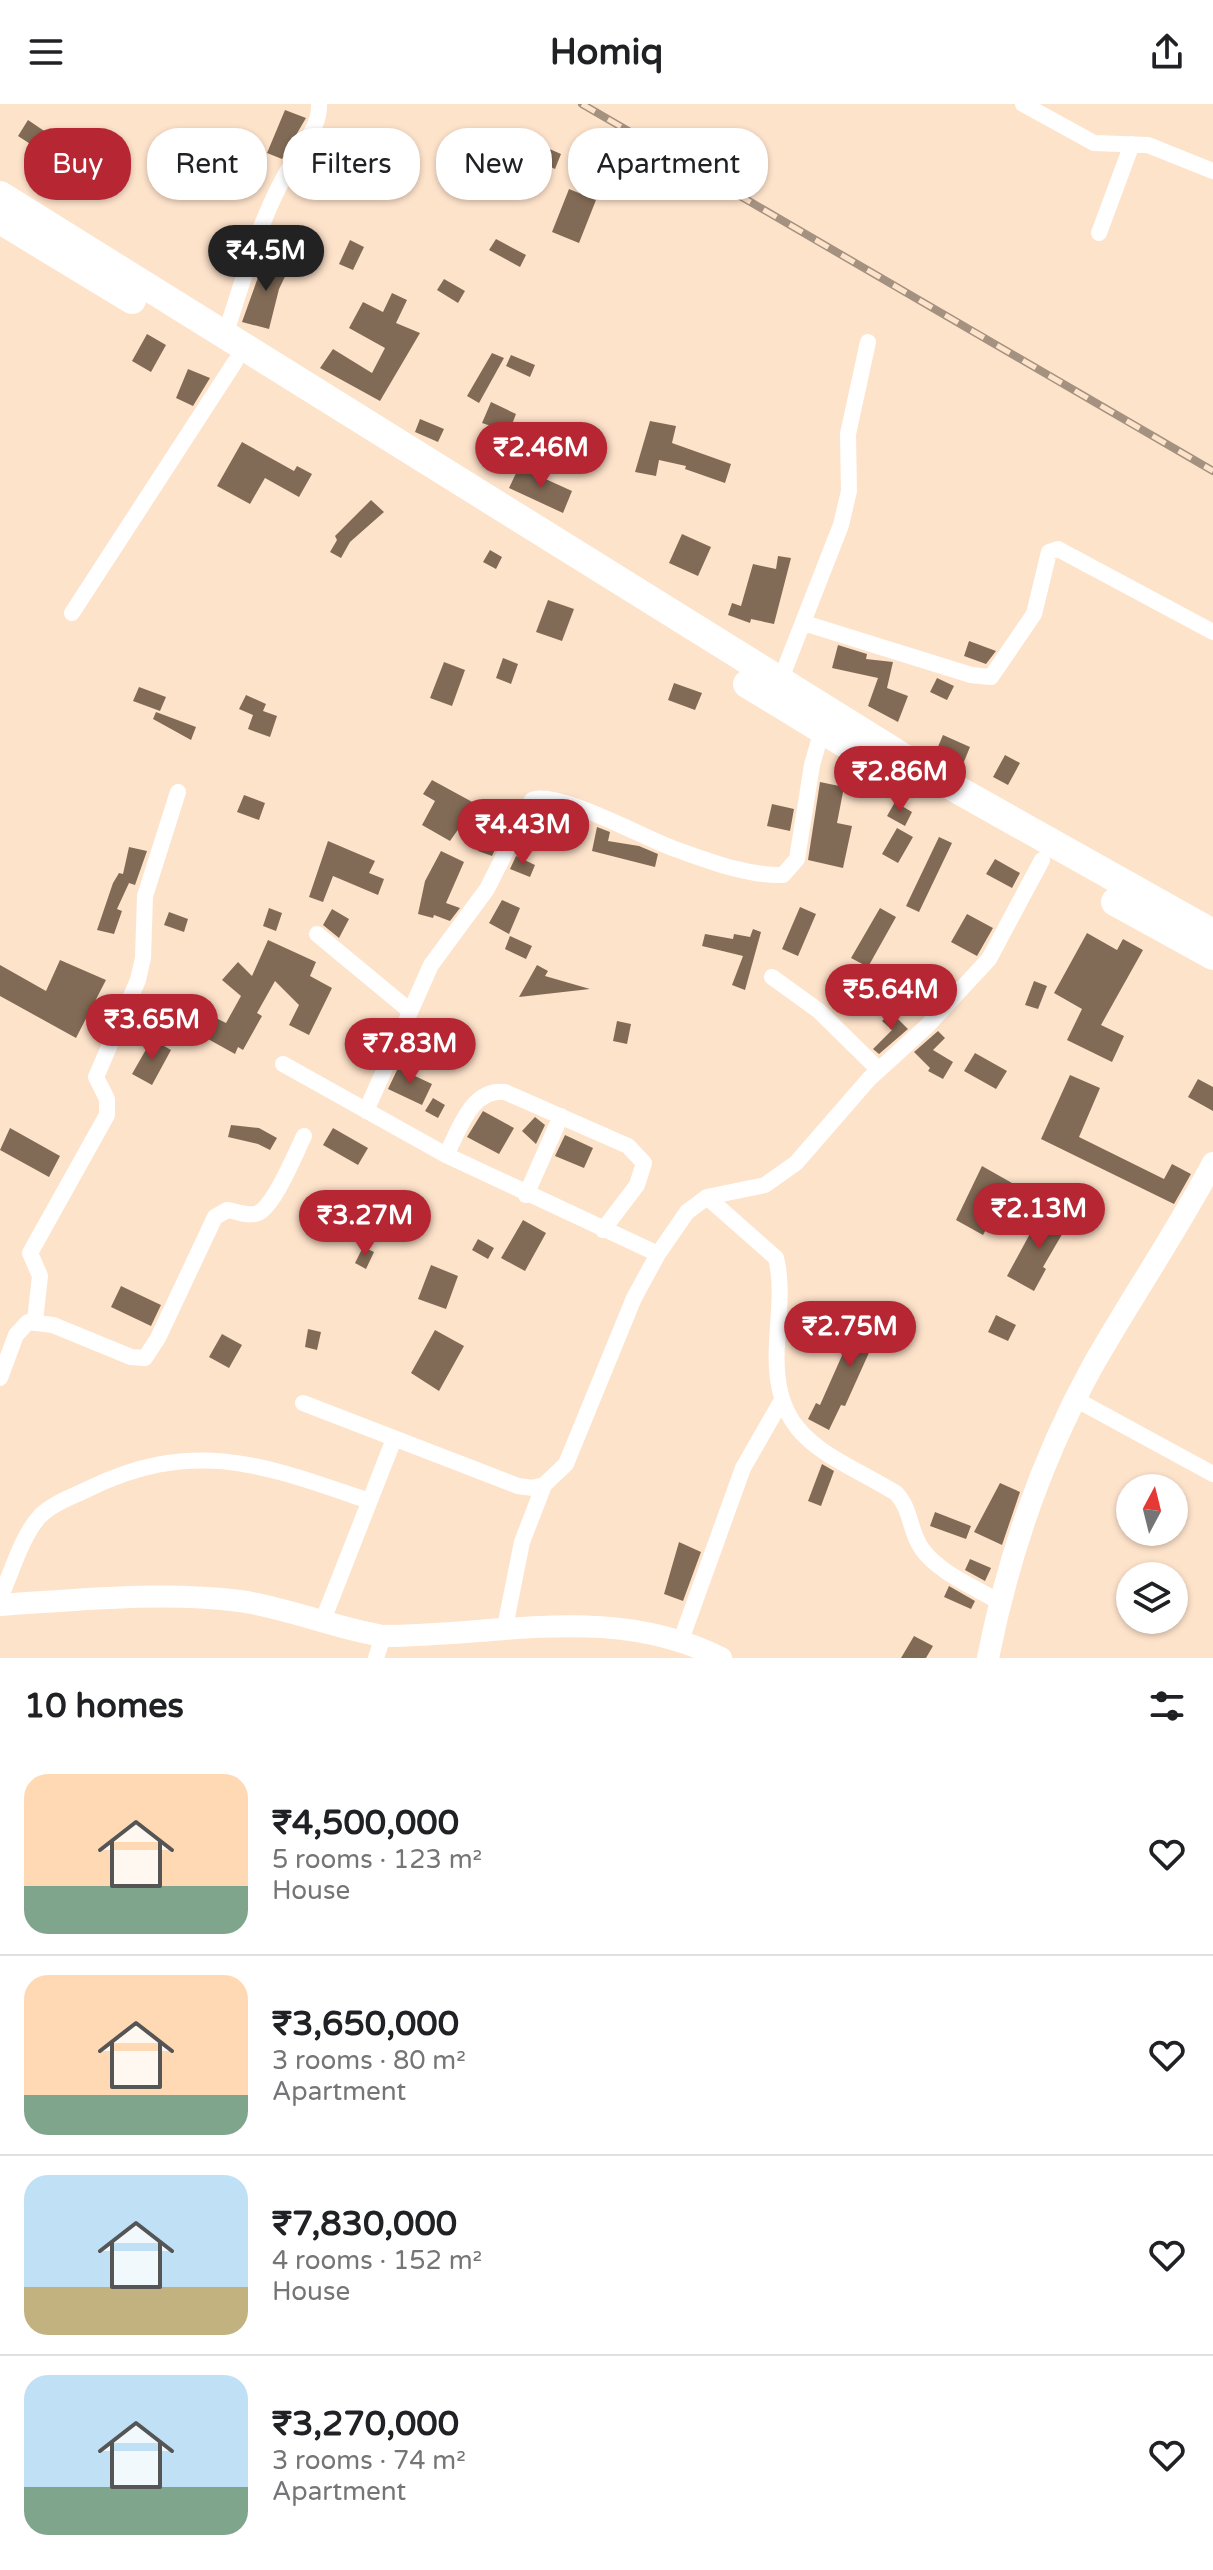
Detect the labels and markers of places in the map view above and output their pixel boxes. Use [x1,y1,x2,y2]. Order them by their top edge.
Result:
pin: ₹4.5M [210,225,322,293]
pin: ₹2.46M [476,422,606,490]
pin: ₹2.86M [835,746,965,814]
pin: ₹4.43M [458,799,588,867]
pin: ₹5.64M [826,964,956,1032]
pin: ₹3.65M [87,994,217,1062]
pin: ₹7.83M [345,1018,475,1086]
pin: ₹2.13M [974,1183,1104,1251]
pin: ₹3.27M [300,1190,430,1258]
pin: ₹2.75M [785,1301,915,1369]

